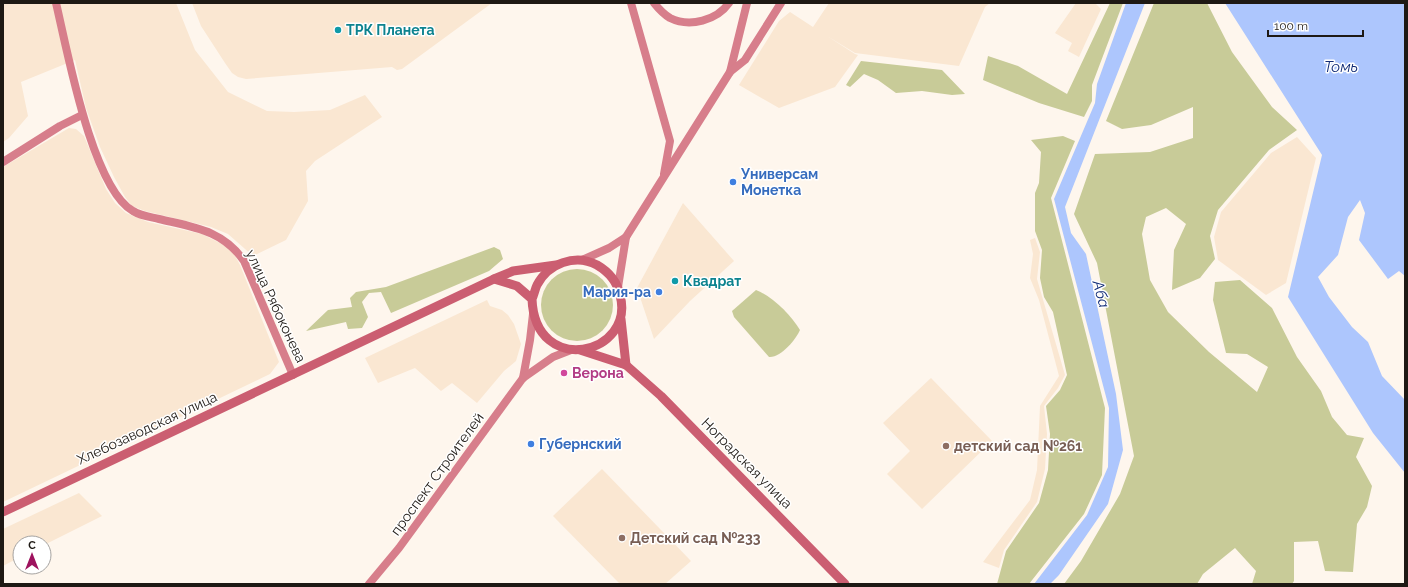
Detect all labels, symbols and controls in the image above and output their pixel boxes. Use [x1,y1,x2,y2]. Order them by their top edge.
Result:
scale bar [1268,12,1363,38]
text: 100 m [1274,19,1308,33]
place label: ТРК Планета [346,22,435,38]
marker: ТРК Планета [333,25,343,35]
water label: Томь [1324,58,1358,76]
place label: Универсам Монетка [740,166,818,198]
marker: Универсам Монетка [728,177,738,187]
street label: улица Рябоконева [243,247,309,365]
place label: Квадрат [683,273,741,289]
marker: Квадрат [670,276,680,286]
water label: Аба [1088,277,1113,310]
place label: Мария-ра [583,284,651,300]
marker: Мария-ра [654,287,664,297]
place label: Верона [572,365,624,381]
marker: Верона [559,368,569,378]
street label: Хлебозаводская улица [75,389,219,467]
street label: проспект Строителей [387,410,487,538]
street label: Ноградская улица [698,414,796,512]
place label: Губернский [539,436,622,452]
place label: детский сад №261 [954,438,1082,454]
marker: Губернский [526,439,536,449]
marker: детский сад №261 [941,441,951,451]
place label: Детский сад №233 [630,530,761,546]
marker: Детский сад №233 [617,533,627,543]
north arrow [12,535,52,575]
text: С [28,539,36,552]

